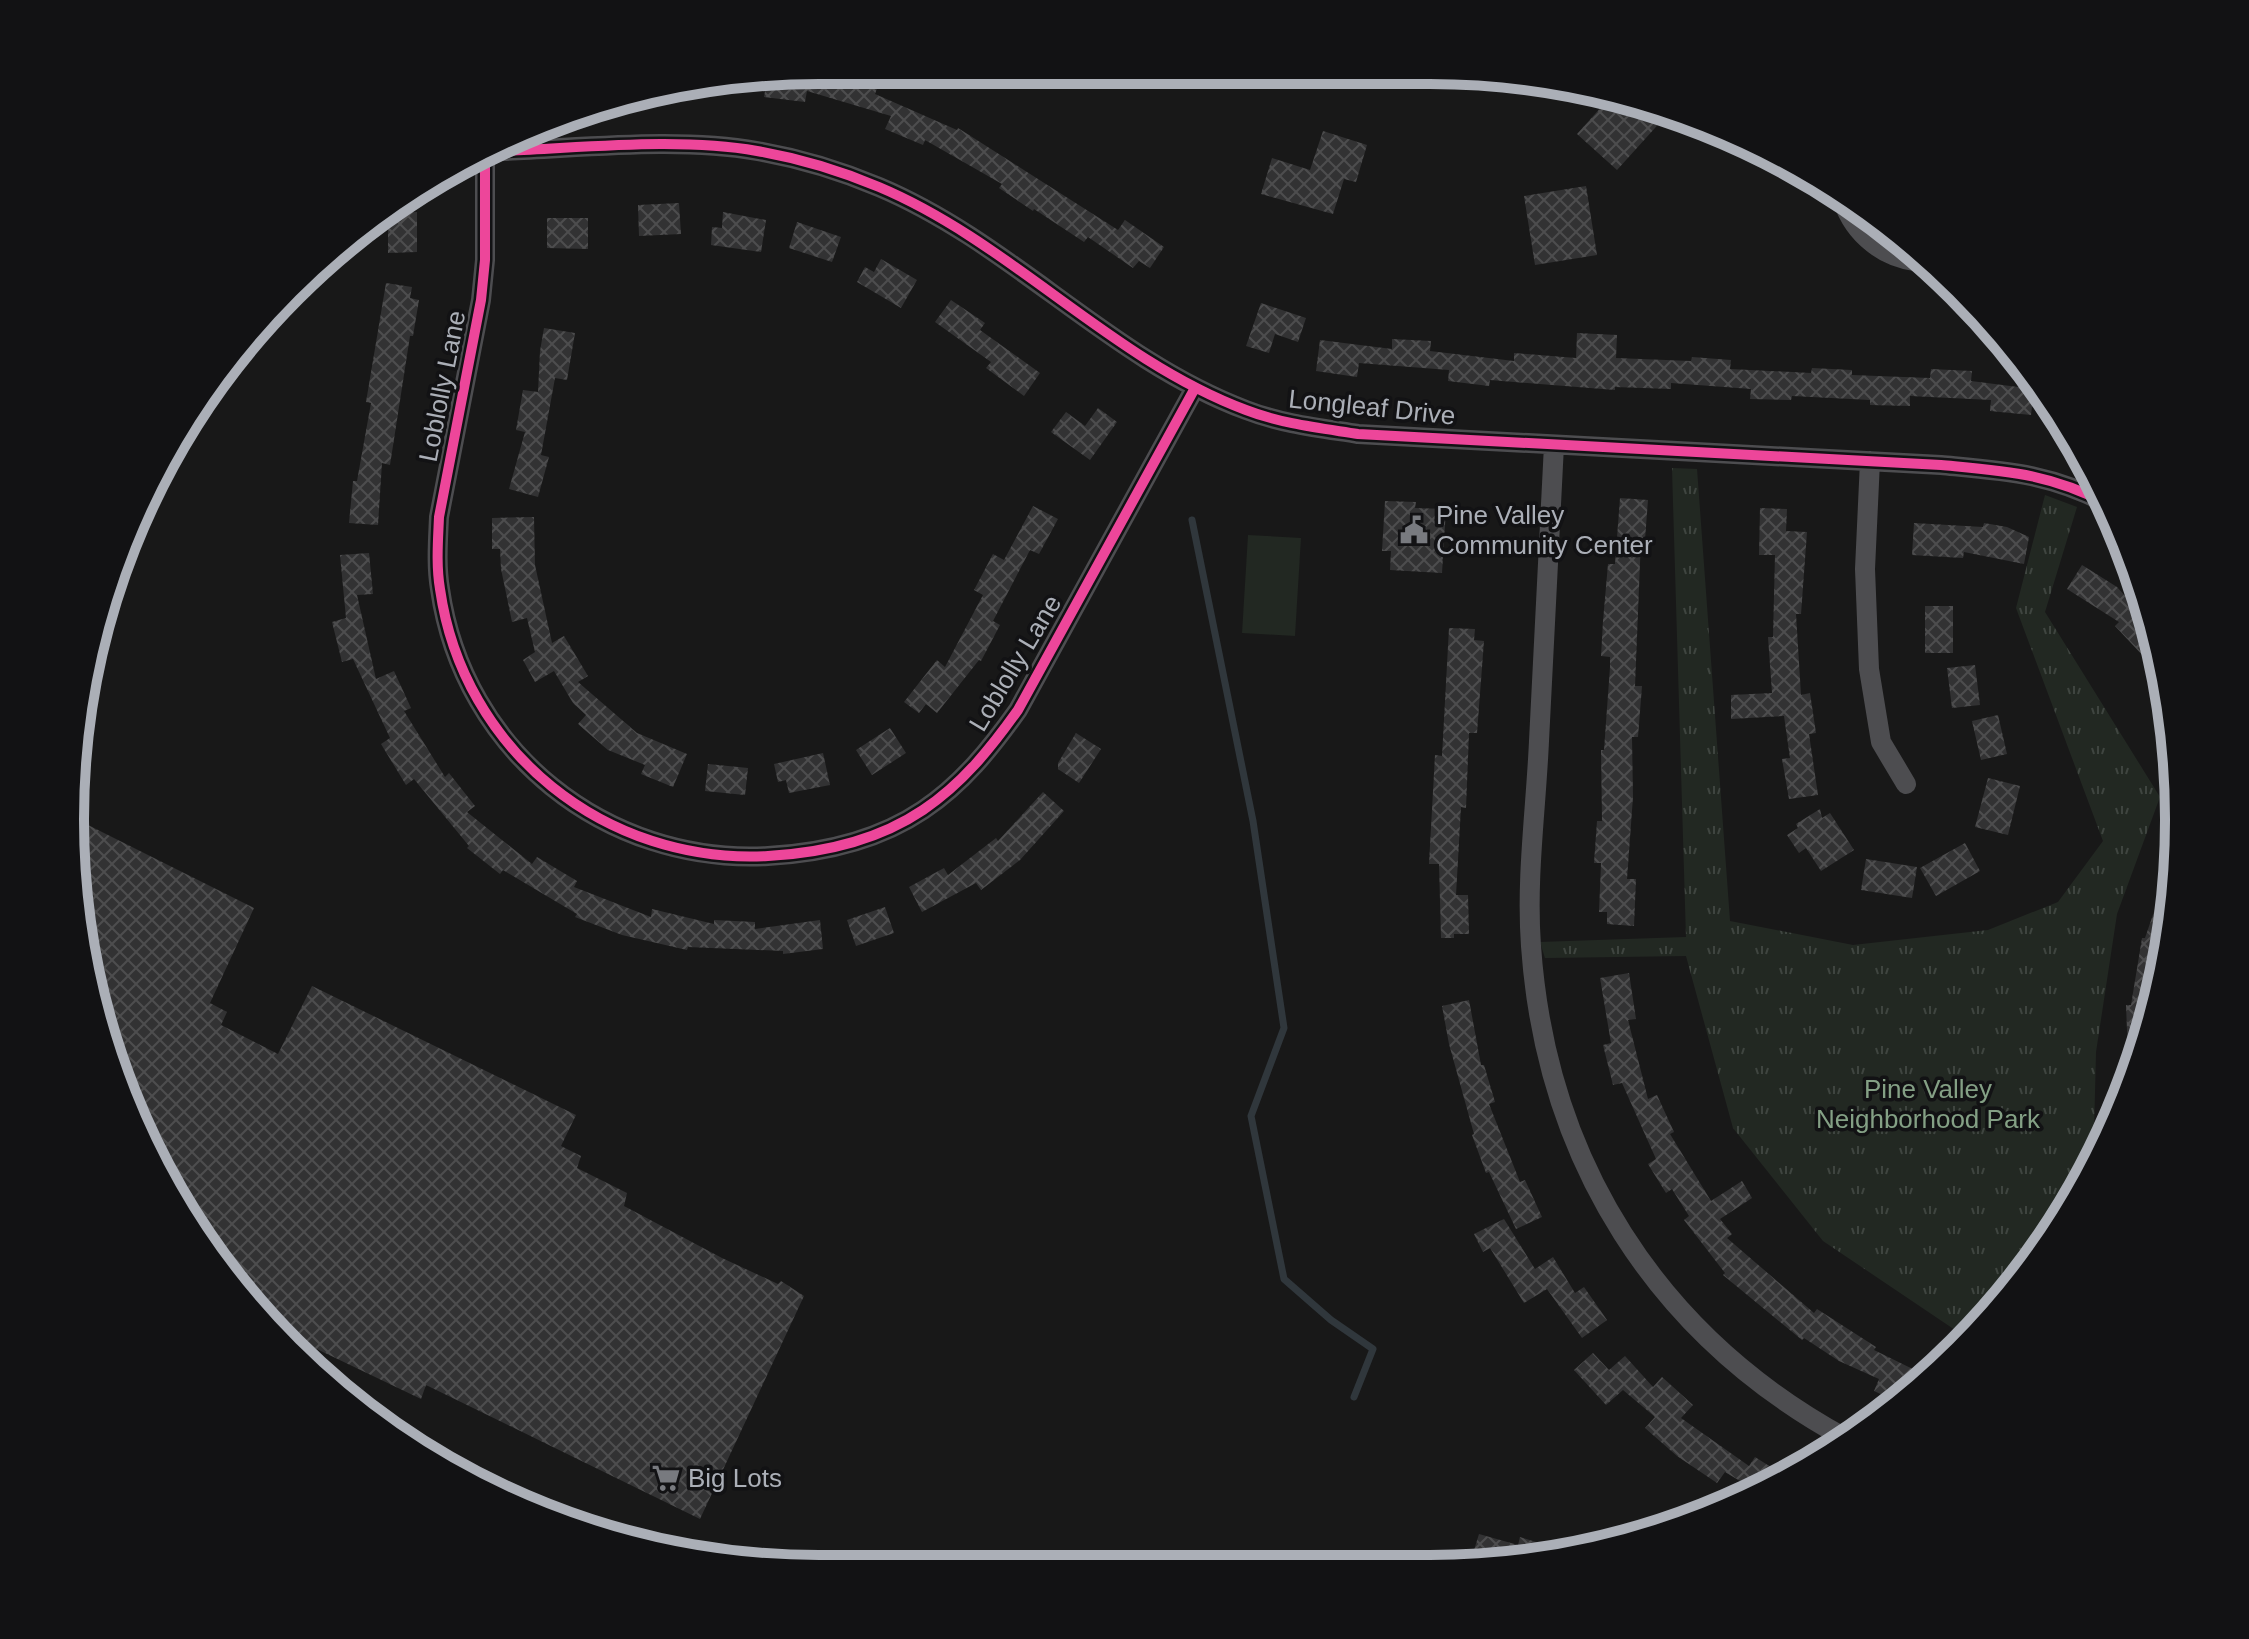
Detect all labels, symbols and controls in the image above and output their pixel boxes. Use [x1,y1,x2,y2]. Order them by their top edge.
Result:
street label: Loblolly Lane [413,308,471,464]
street label: Longleaf Drive [1287,383,1457,431]
place label: Pine Valley Community Center [1436,500,1653,560]
public building icon: Pine Valley Community Center [1399,515,1429,545]
street label: Loblolly Lane [963,590,1067,736]
park label: Pine Valley Neighborhood Park [1816,1074,2041,1134]
supermarket icon: Big Lots [651,1463,681,1493]
place label: Big Lots [688,1463,782,1493]

